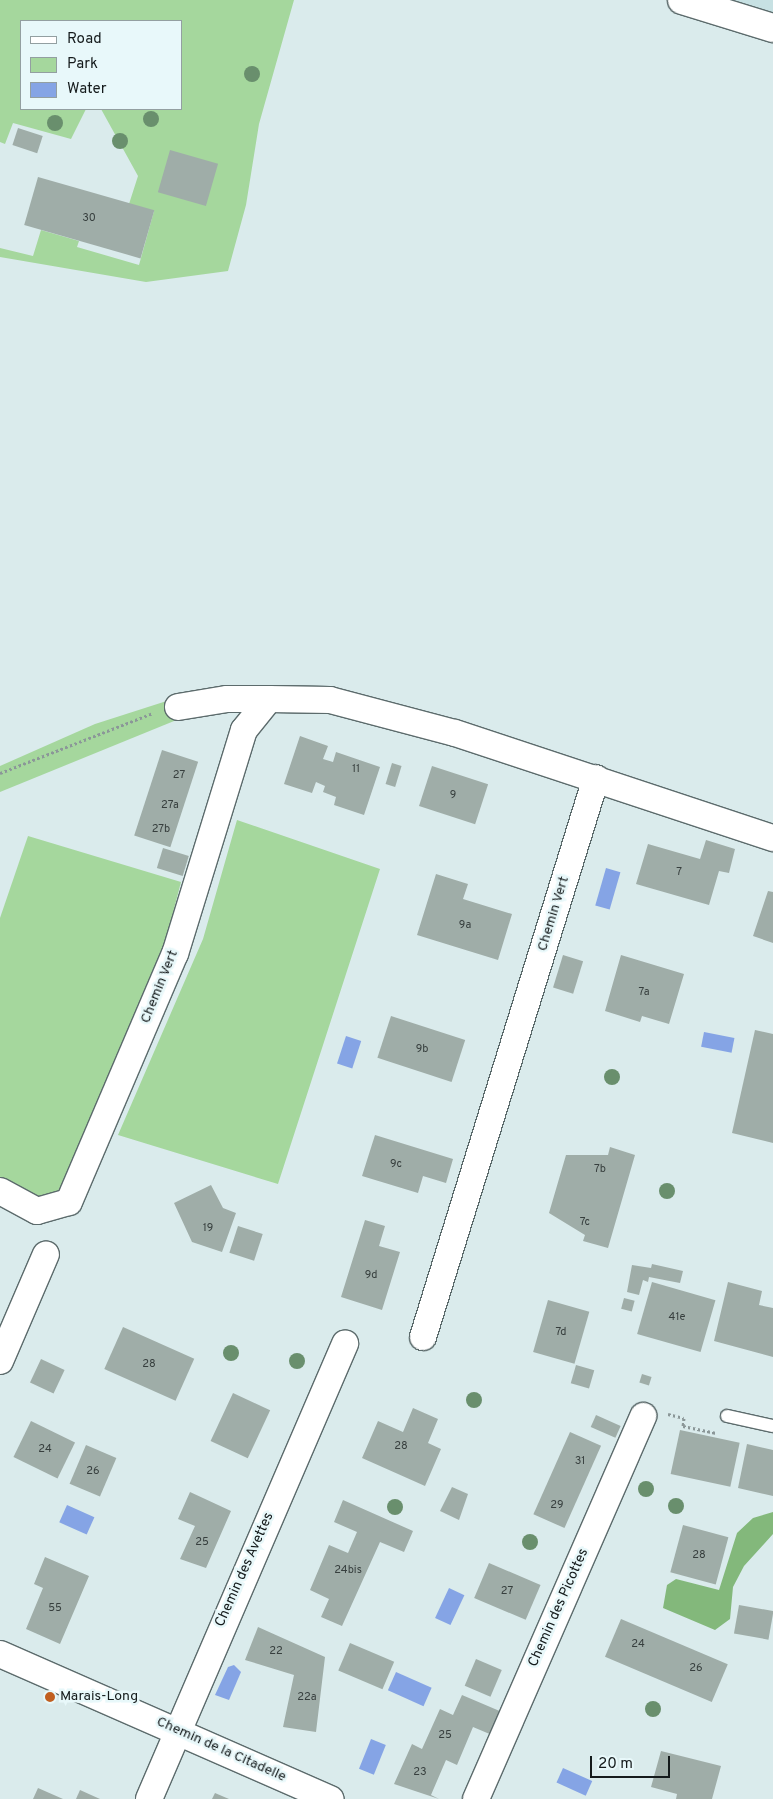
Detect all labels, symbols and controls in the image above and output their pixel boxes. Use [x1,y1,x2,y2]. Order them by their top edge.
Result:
legend [20,20,182,110]
text: Road [67,30,102,49]
text: Park [67,55,98,74]
text: Water [67,80,106,99]
house number: 30 [82,211,96,225]
house number: 11 [352,762,360,776]
house number: 27 [173,768,185,782]
house number: 9 [450,788,456,802]
house number: 27a [161,798,179,812]
house number: 27b [152,822,170,836]
house number: 7 [676,865,682,879]
street label: Chemin Vert [535,874,573,954]
house number: 9a [459,918,471,932]
street label: Chemin Vert [138,948,182,1026]
house number: 7a [638,985,650,999]
house number: 9b [416,1042,428,1056]
house number: 9c [390,1157,402,1171]
house number: 7b [594,1162,606,1176]
house number: 7c [580,1215,590,1229]
house number: 19 [203,1221,213,1235]
house number: 9d [365,1268,377,1282]
house number: 41e [669,1310,685,1324]
house number: 7d [556,1325,566,1339]
house number: 28 [142,1357,156,1371]
house number: 28 [394,1439,408,1453]
house number: 24 [38,1442,52,1456]
house number: 31 [575,1454,585,1468]
house number: 26 [86,1464,100,1478]
house number: 29 [550,1498,564,1512]
street label: Chemin des Avettes [212,1510,278,1630]
house number: 25 [195,1535,209,1549]
street label: Chemin des Picottes [525,1546,593,1670]
house number: 28 [692,1548,706,1562]
house number: 24bis [334,1563,362,1577]
house number: 27 [501,1584,513,1598]
house number: 55 [48,1601,62,1615]
house number: 24 [631,1637,645,1651]
house number: 22 [269,1644,283,1658]
house number: 26 [689,1661,703,1675]
place label: Marais-Long [60,1689,138,1705]
house number: 22a [297,1690,317,1704]
marker: Marais-Long [44,1691,56,1703]
street label: Chemin de la Citadelle [154,1714,288,1786]
house number: 25 [438,1728,452,1742]
scale bar [593,1746,673,1778]
text: 20 m [598,1755,633,1774]
house number: 23 [413,1765,427,1779]

